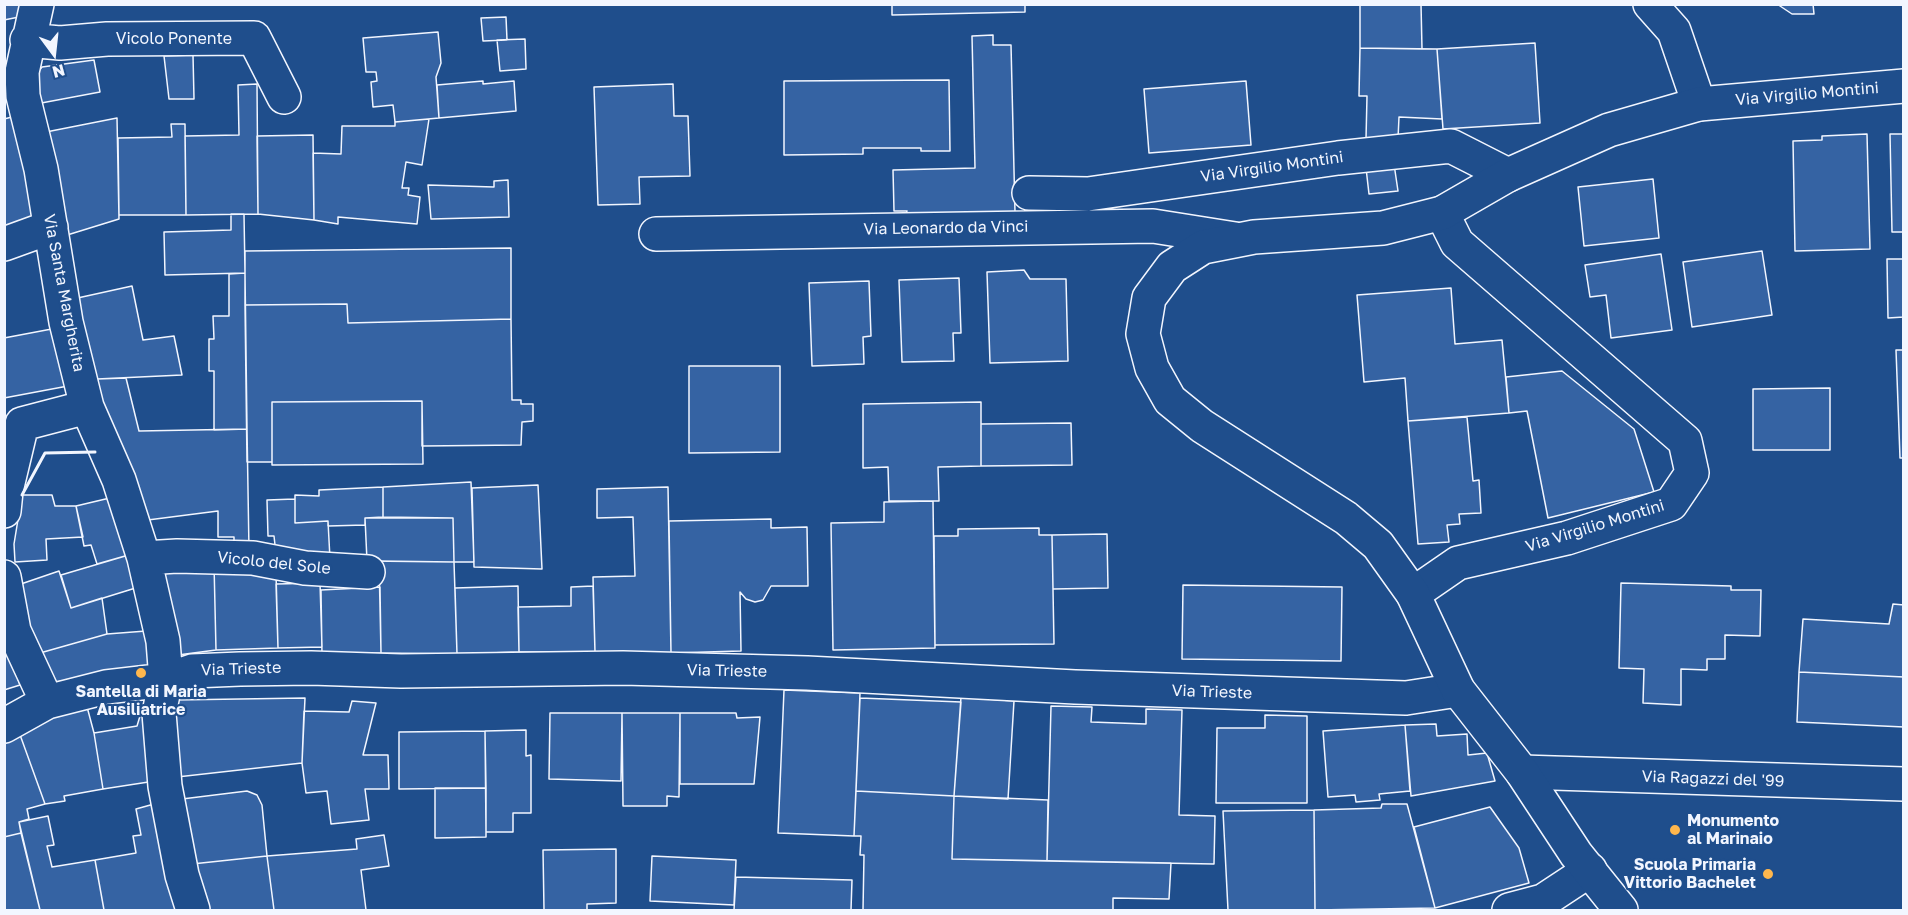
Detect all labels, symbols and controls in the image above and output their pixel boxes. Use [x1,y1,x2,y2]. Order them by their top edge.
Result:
north arrow [24,24,84,84]
street label: Vicolo Ponente [116,29,232,49]
text: N [50,60,67,83]
street label: Via Virgilio Montini [1734,78,1880,110]
street label: Via Virgilio Montini [1199,147,1345,187]
street label: Via Santa Margherita [39,213,89,373]
street label: Via Leonardo da Vinci [863,217,1029,239]
street label: Via Virgilio Montini [1523,496,1667,556]
street label: Vicolo del Sole [216,547,332,579]
street label: Via Trieste [200,658,282,680]
street label: Via Trieste [687,661,767,681]
marker: Santella di Maria Ausiliatrice [134,666,148,680]
street label: Via Trieste [1171,681,1253,703]
place label: Santella di Maria Ausiliatrice [75,682,207,720]
street label: Via Ragazzi del '99 [1641,767,1785,791]
place label: Monumento al Marinaio [1687,811,1779,849]
marker: Monumento al Marinaio [1668,823,1682,837]
place label: Scuola Primaria Vittorio Bachelet [1624,855,1756,893]
marker: Scuola Primaria Vittorio Bachelet [1761,867,1775,881]

